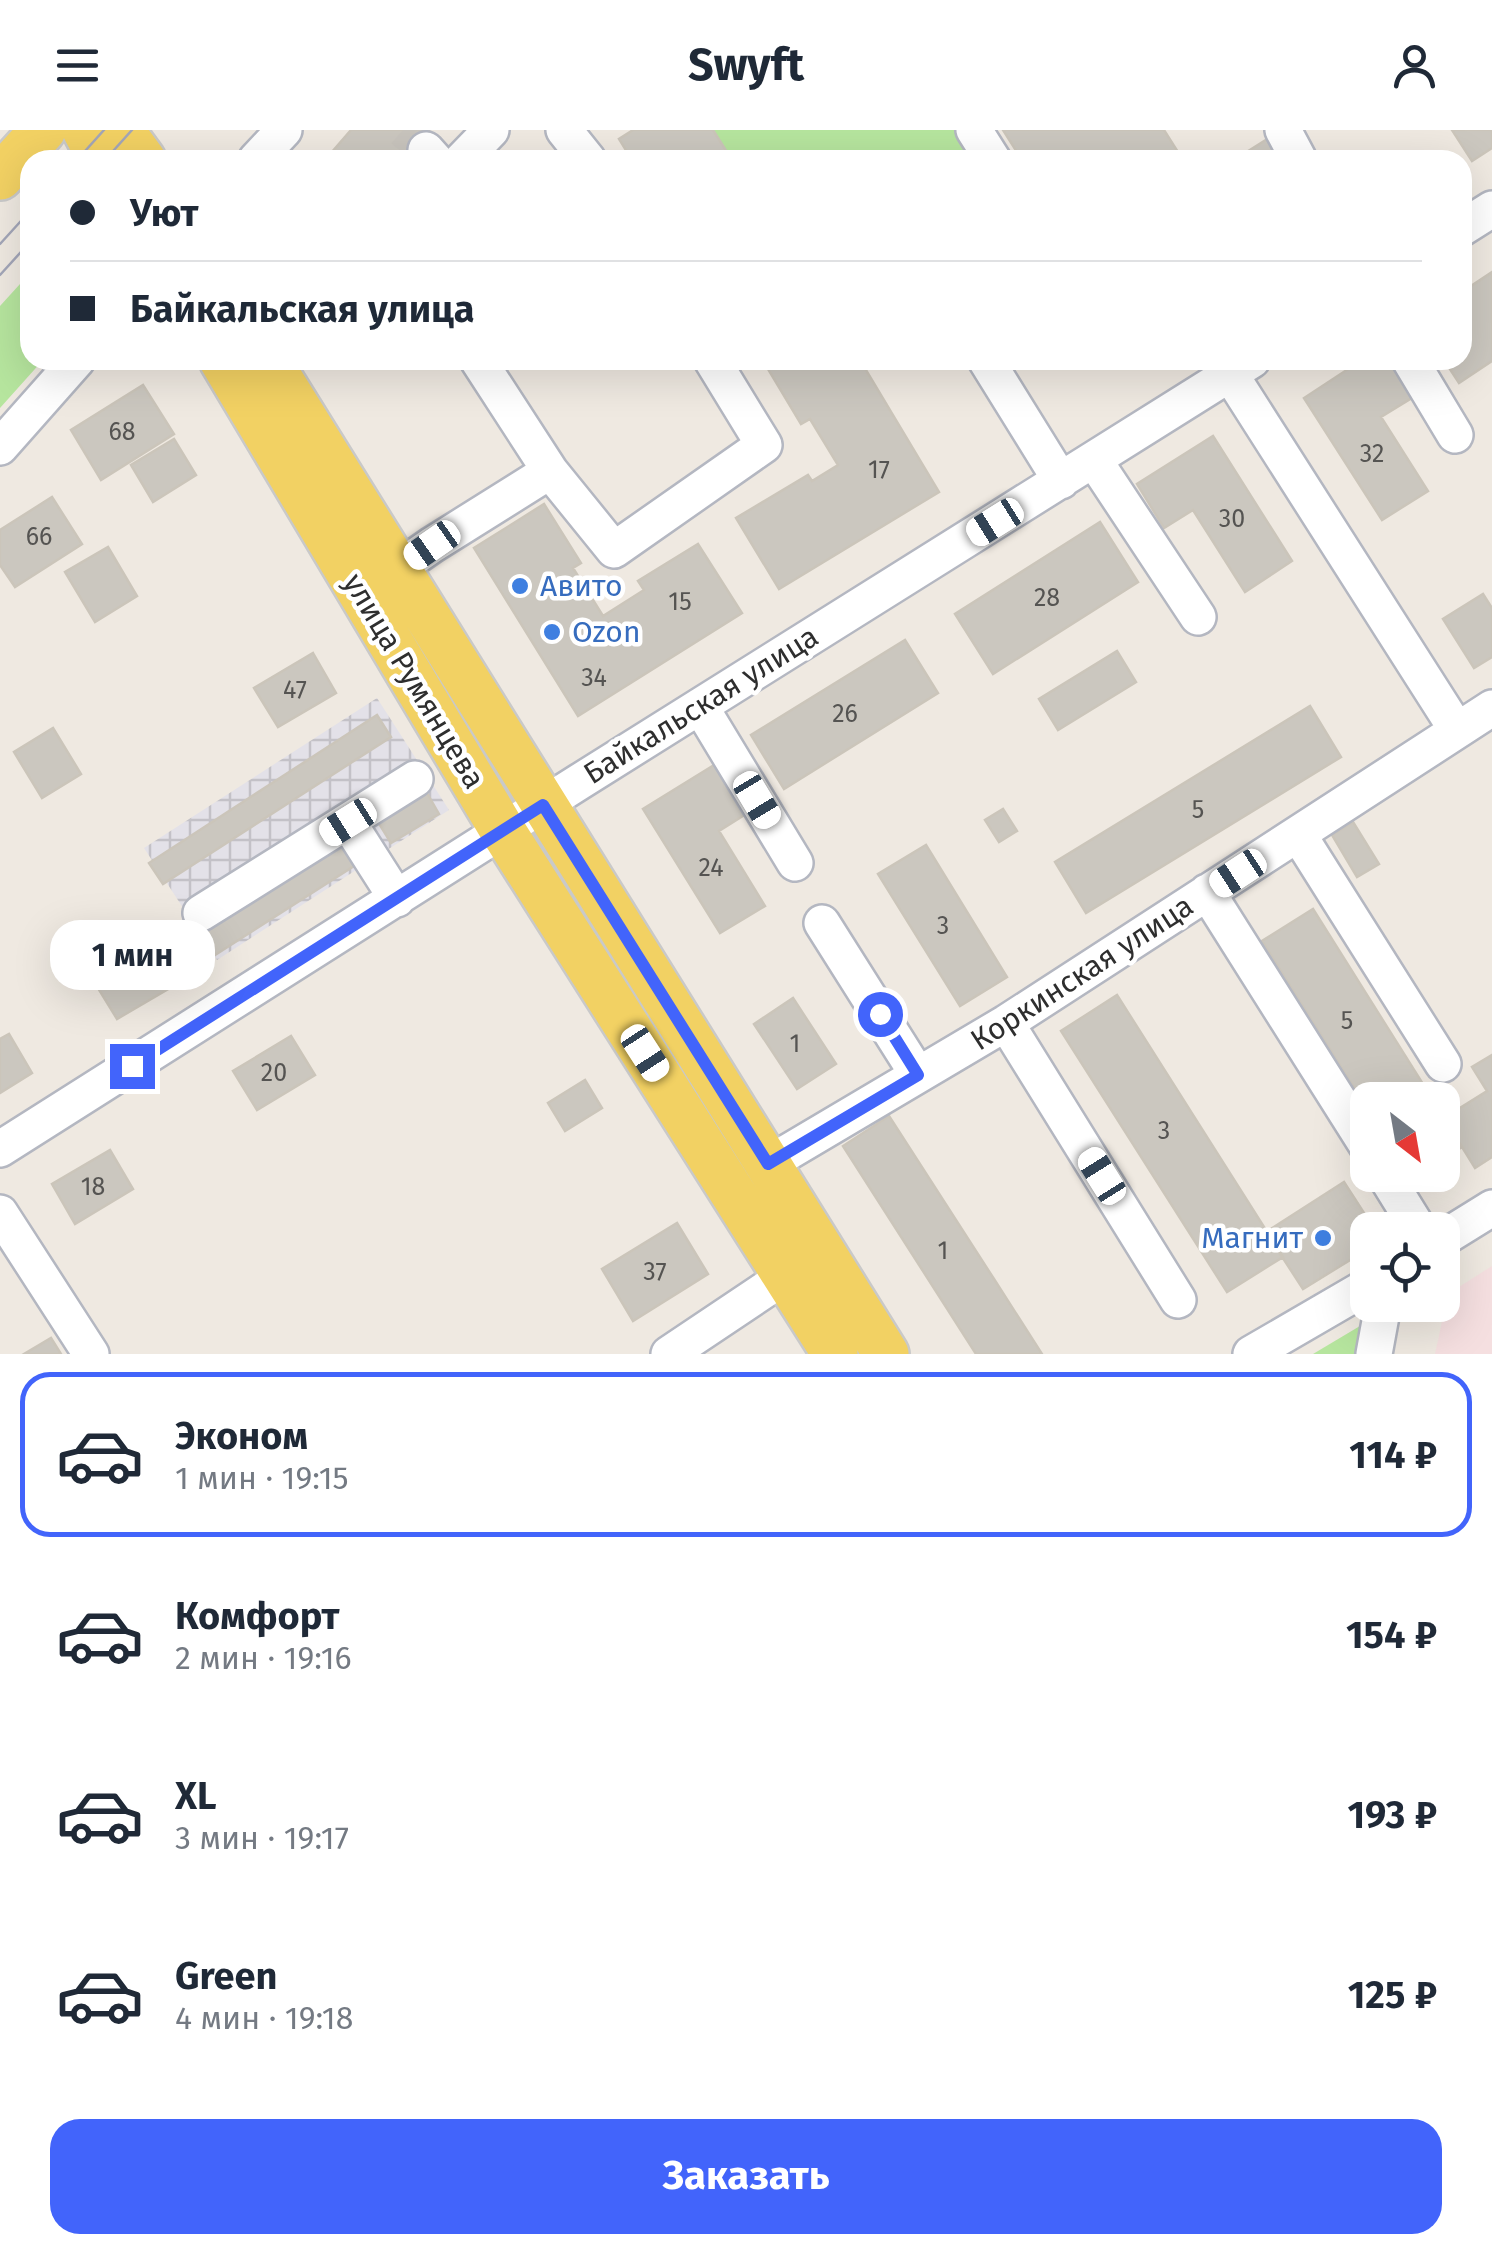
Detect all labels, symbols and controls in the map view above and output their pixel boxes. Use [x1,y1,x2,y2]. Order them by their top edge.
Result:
icon: menu [50,38,105,93]
text: Swyft [688,38,804,92]
icon: person [1387,38,1442,93]
text: Уют [130,190,198,236]
text: Байкальская улица [130,286,475,332]
house number: 68 [108,417,136,447]
house number: 32 [1360,439,1384,469]
house number: 17 [868,455,890,485]
car [962,493,1028,551]
house number: 30 [1219,504,1245,534]
car [399,516,465,574]
house number: 66 [26,522,52,552]
street label: улица Румянцева [336,567,492,795]
place label: Авито [540,568,622,604]
marker: Авито [509,575,531,597]
house number: 28 [1034,583,1060,613]
house number: 15 [668,587,692,617]
place label: Ozon [572,614,640,650]
street label: Байкальская улица [577,618,825,792]
marker: Ozon [541,621,563,643]
house number: 34 [581,663,607,693]
house number: 47 [283,675,307,705]
house number: 26 [832,699,858,729]
car [729,767,785,833]
car [315,793,381,851]
house number: 5 [1192,795,1204,825]
car [1205,844,1271,902]
house number: 24 [698,853,724,883]
street label: Коркинская улица [964,888,1200,1058]
house number: 3 [937,911,949,941]
callout: 1 мин [49,921,214,991]
text: 1 мин [92,936,173,974]
route start [858,992,903,1037]
house number: 5 [1341,1006,1353,1036]
car [616,1020,674,1086]
house number: 1 [790,1029,800,1059]
route end [110,1044,155,1089]
house number: 20 [261,1058,287,1088]
north arrow [1350,1082,1460,1192]
map controls [1350,1082,1460,1322]
house number: 3 [1158,1116,1170,1146]
car [1073,1143,1131,1209]
house number: 18 [81,1172,105,1202]
button: locate [1350,1212,1460,1322]
place label: Магнит [1201,1220,1303,1256]
marker: Магнит [1312,1227,1334,1249]
house number: 1 [938,1236,948,1266]
house number: 37 [643,1257,667,1287]
icon: car [55,1410,145,1500]
text: Эконом [175,1413,308,1459]
text: 114 ₽ [1349,1432,1437,1478]
text: 1 мин · 19:15 [175,1459,349,1497]
icon: car [55,1590,145,1680]
text: Комфорт [175,1593,339,1639]
text: 154 ₽ [1346,1612,1437,1658]
text: 2 мин · 19:16 [175,1639,352,1677]
icon: car [55,1770,145,1860]
text: XL [175,1773,217,1819]
text: 193 ₽ [1347,1792,1437,1838]
text: 3 мин · 19:17 [175,1819,349,1857]
icon: car [55,1950,145,2040]
text: Green [175,1953,278,1999]
text: 125 ₽ [1348,1972,1437,2018]
text: 4 мин · 19:18 [175,1999,353,2037]
button: Заказать [50,2119,1442,2234]

